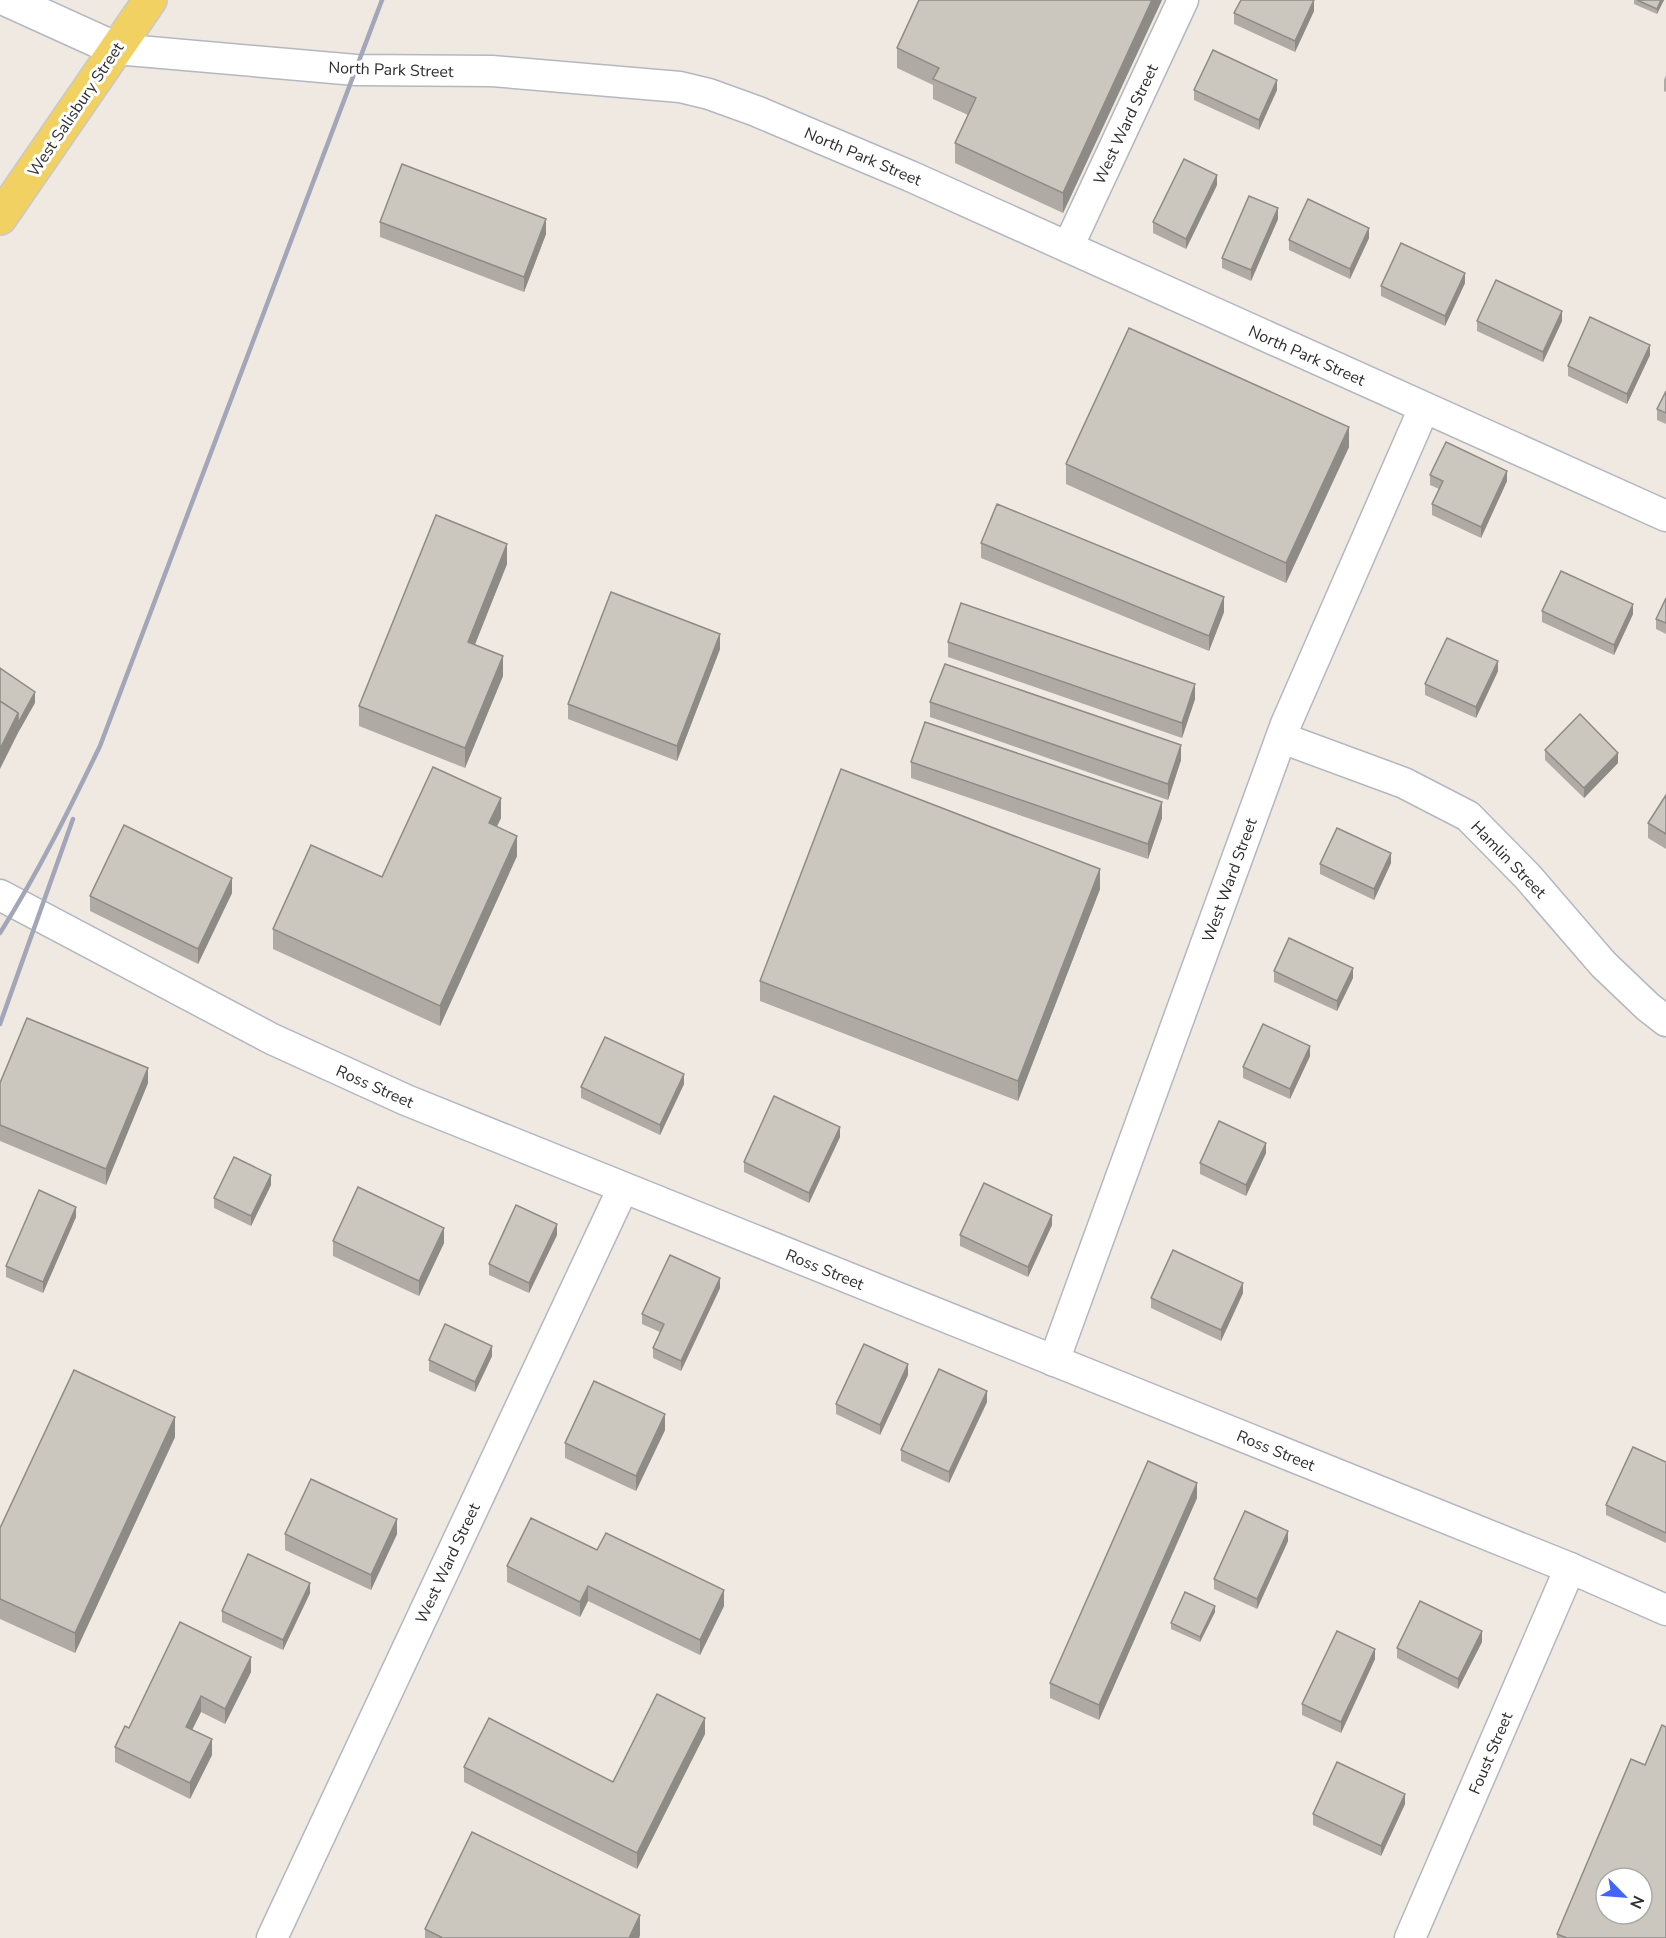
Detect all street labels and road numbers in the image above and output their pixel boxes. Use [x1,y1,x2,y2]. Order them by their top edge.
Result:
street label: West Salisbury Street [23,38,129,181]
street label: North Park Street [328,57,454,83]
street label: West Ward Street [1088,60,1164,188]
street label: North Park Street [801,122,925,192]
street label: North Park Street [1245,320,1369,392]
street label: West Ward Street [1197,815,1263,945]
street label: Hamlin Street [1466,816,1551,903]
street label: Ross Street [332,1060,417,1114]
street label: Ross Street [782,1244,867,1296]
street label: Ross Street [1233,1425,1318,1477]
street label: West Ward Street [410,1499,486,1627]
street label: Foust Street [1464,1709,1518,1798]

